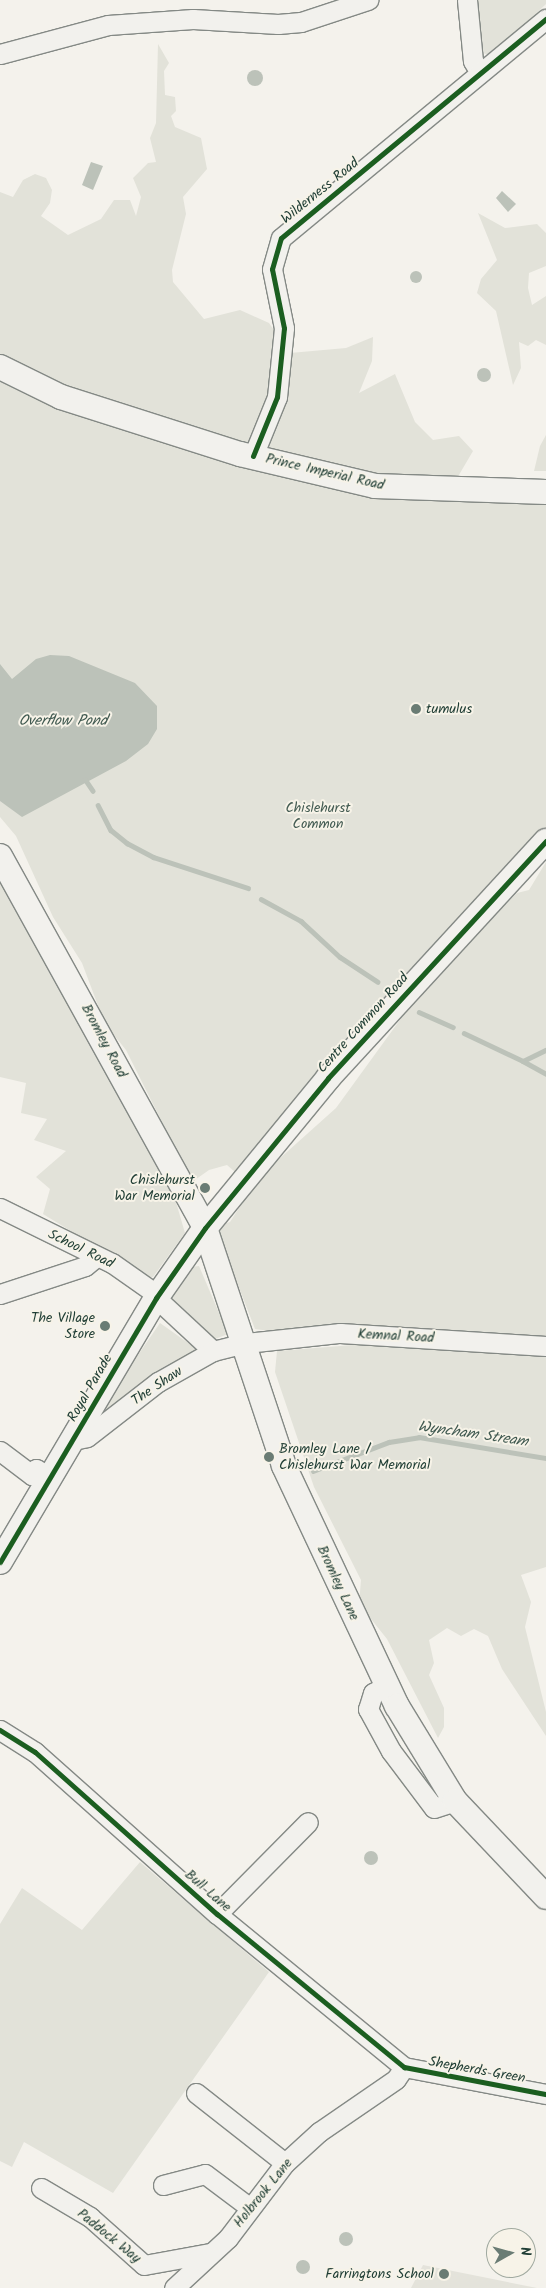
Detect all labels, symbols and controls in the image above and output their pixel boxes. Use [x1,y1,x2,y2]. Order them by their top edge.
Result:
street label: Wilderness Road [278,155,362,227]
street label: Prince Imperial Road [264,450,386,494]
place label: tumulus [426,701,472,717]
marker: tumulus [410,703,422,715]
water label: Overflow Pond [19,713,107,731]
park label: Chislehurst Common [285,800,351,832]
street label: Centre Common Road [314,970,412,1076]
street label: Bromley Road [78,1001,130,1081]
place label: Chislehurst War Memorial [114,1172,195,1204]
marker: Chislehurst War Memorial [199,1182,211,1194]
street label: School Road [45,1226,117,1272]
place label: The Village Store [31,1310,95,1342]
marker: The Village Store [99,1320,111,1332]
street label: Kemnal Road [357,1326,435,1346]
street label: Royal Parade [64,1351,116,1425]
street label: The Shaw [128,1363,186,1409]
water label: Wyncham Stream [417,1418,529,1452]
place label: Bromley Lane / Chislehurst War Memorial [279,1441,430,1474]
marker: Bromley Lane / Chislehurst War Memorial [263,1451,275,1463]
street label: Bromley Lane [313,1543,363,1623]
street label: Bull Lane [181,1866,235,1916]
street label: Shepherds Green [427,2053,527,2087]
street label: Holbrook Lane [230,2155,296,2231]
street label: Paddock Way [74,2205,144,2267]
north arrow [486,2228,536,2278]
text: N [513,2246,536,2257]
place label: Farringtons School [325,2266,434,2282]
marker: Farringtons School [438,2268,450,2280]

